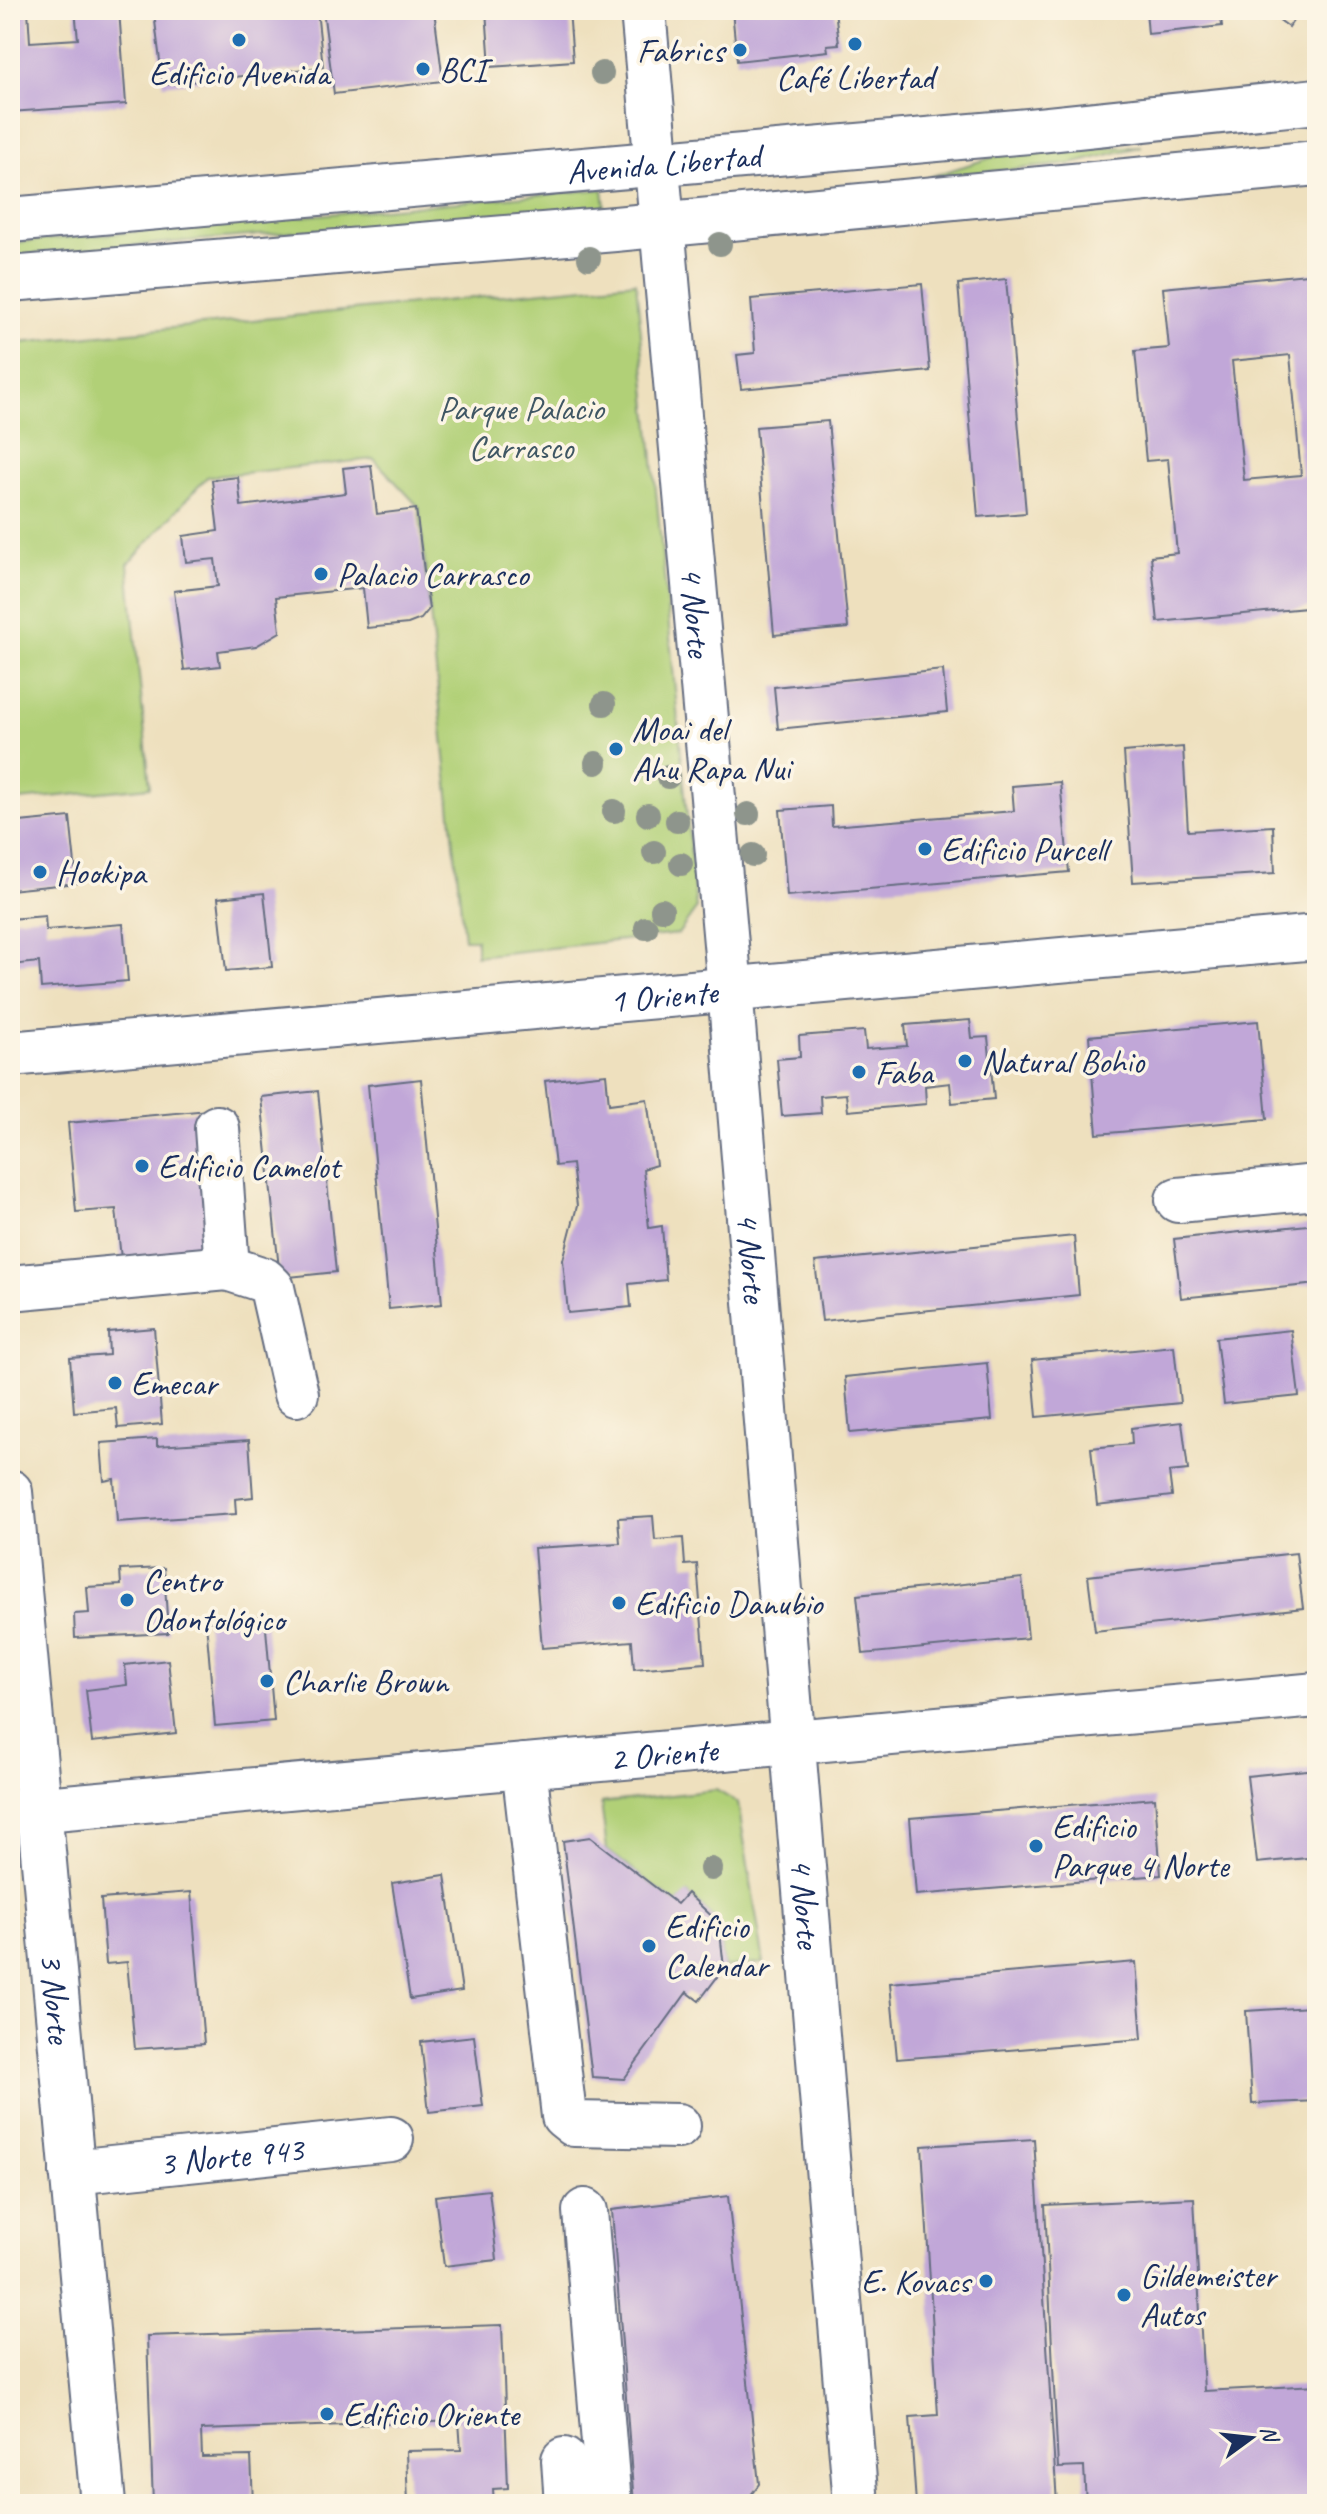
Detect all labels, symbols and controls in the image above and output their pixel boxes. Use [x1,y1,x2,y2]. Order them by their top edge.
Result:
place label: Fabrics [637,29,727,72]
marker: Edificio Avenida [230,31,248,49]
marker: Café Libertad [846,35,864,53]
marker: Fabrics [731,41,749,59]
place label: BCI [439,48,493,91]
place label: Edificio Avenida [149,52,332,95]
place label: Café Libertad [776,56,939,99]
marker: BCI [414,60,432,78]
street label: Avenida Libertad [565,133,767,193]
park label: Parque Palacio Carrasco [438,387,606,469]
place label: Palacio Carrasco [337,553,531,596]
marker: Palacio Carrasco [312,565,330,583]
street label: 4 Norte [671,565,722,661]
place label: Moai del Ahu Rapa Nui [632,708,794,790]
marker: Moai del Ahu Rapa Nui [607,740,625,758]
place label: Edificio Purcell [941,828,1113,871]
marker: Edificio Purcell [916,840,934,858]
place label: Hookipa [56,851,148,894]
marker: Hookipa [31,863,49,881]
street label: 1 Oriente [608,969,721,1022]
place label: Natural Bohio [981,1040,1146,1083]
place label: Faba [875,1051,935,1094]
marker: Natural Bohio [956,1052,974,1070]
marker: Faba [850,1063,868,1081]
place label: Edificio Camelot [158,1145,344,1188]
marker: Edificio Camelot [133,1157,151,1175]
street label: 4 Norte [727,1210,778,1306]
place label: Emecar [131,1362,220,1405]
marker: Emecar [106,1374,124,1392]
place label: Centro Odontológico [143,1559,288,1641]
place label: Edificio Danubio [635,1582,824,1625]
marker: Centro Odontológico [118,1591,136,1609]
marker: Edificio Danubio [610,1594,628,1612]
place label: Charlie Brown [283,1660,450,1703]
marker: Charlie Brown [258,1672,276,1690]
street label: 2 Oriente [608,1727,721,1780]
place label: Edificio Parque 4 Norte [1052,1805,1231,1887]
marker: Edificio Parque 4 Norte [1027,1837,1045,1855]
street label: 4 Norte [781,1856,831,1952]
place label: Edificio Calendar [665,1905,771,1987]
marker: Edificio Calendar [640,1937,658,1955]
street label: 3 Norte [31,1951,82,2047]
street label: 3 Norte 943 [157,2126,308,2184]
place label: Gildemeister Autos [1140,2254,1279,2336]
place label: E. Kovacs [861,2260,973,2303]
marker: E. Kovacs [977,2272,995,2290]
marker: Gildemeister Autos [1115,2286,1133,2304]
place label: Edificio Oriente [343,2393,521,2436]
north arrow [1211,2398,1291,2478]
marker: Edificio Oriente [318,2405,336,2423]
text: N [1254,2423,1286,2447]

